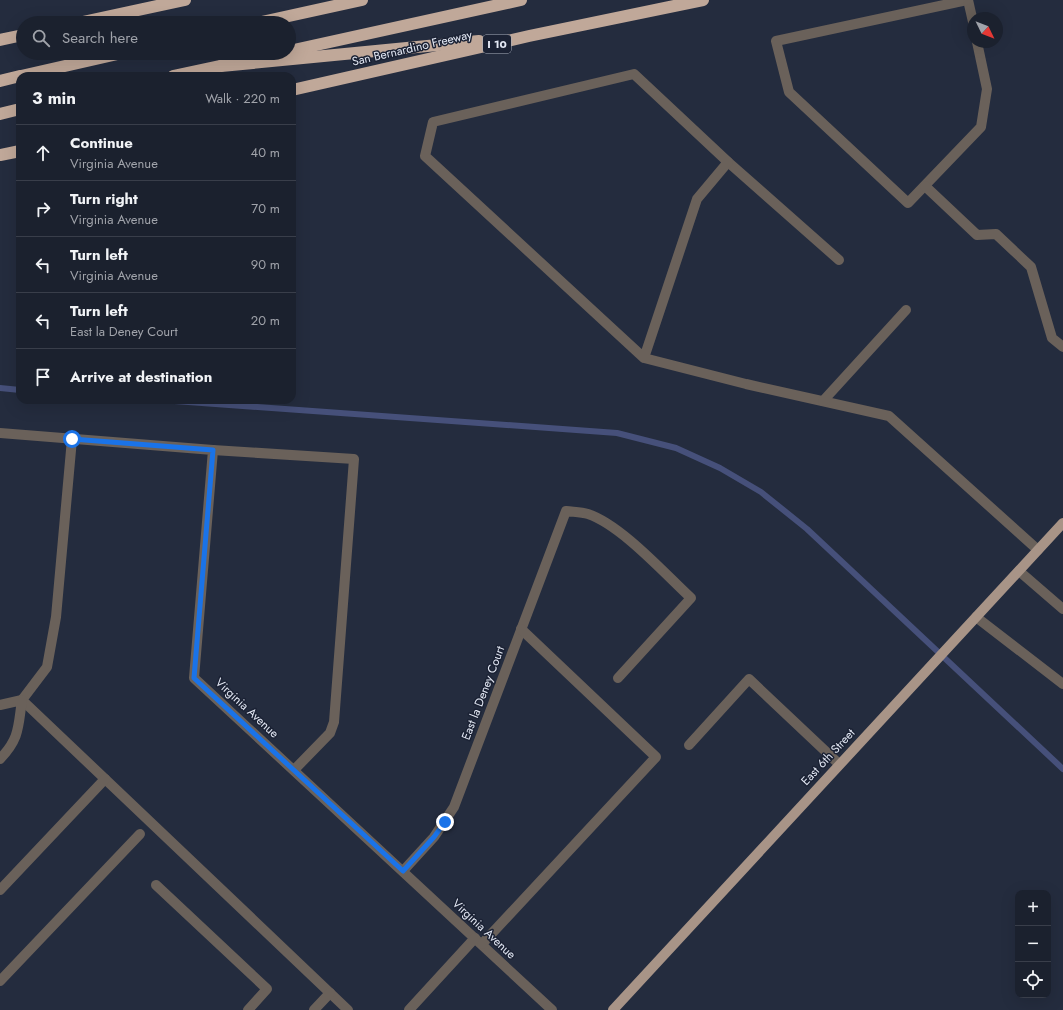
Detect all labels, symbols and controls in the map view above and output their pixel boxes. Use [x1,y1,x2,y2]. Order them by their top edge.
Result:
north arrow [967,12,1003,48]
search box [16,16,296,60]
street label: San Bernardino Freeway [350,25,475,71]
icon: search [30,27,52,49]
text: Search here [62,27,138,49]
road number: I 10 [483,35,511,53]
text: 3 min [32,86,76,110]
text: Walk · 220 m [205,89,280,108]
text: Continue [70,132,133,154]
icon: ahead [32,142,54,164]
text: 40 m [251,143,280,162]
text: Virginia Avenue [70,154,158,173]
text: Turn right [70,188,138,210]
icon: right [32,198,54,220]
text: 70 m [251,199,280,218]
text: Virginia Avenue [70,210,158,229]
text: Turn left [70,244,128,266]
icon: left [32,254,54,276]
text: 90 m [251,255,280,274]
text: Virginia Avenue [70,266,158,285]
text: Turn left [70,300,128,322]
icon: left [32,310,54,332]
text: 20 m [251,311,280,330]
text: East la Deney Court [70,322,178,341]
icon: arrive [32,366,54,388]
text: Arrive at destination [70,366,212,388]
route start [63,430,81,448]
street label: East la Deney Court [457,643,509,743]
street label: Virginia Avenue [211,674,283,742]
street label: East 6th Street [797,724,859,789]
route end [436,813,454,831]
map controls [1015,890,1051,998]
button: + [1015,890,1051,926]
street label: Virginia Avenue [448,895,520,963]
button: − [1015,926,1051,962]
button: locate [1015,962,1051,998]

